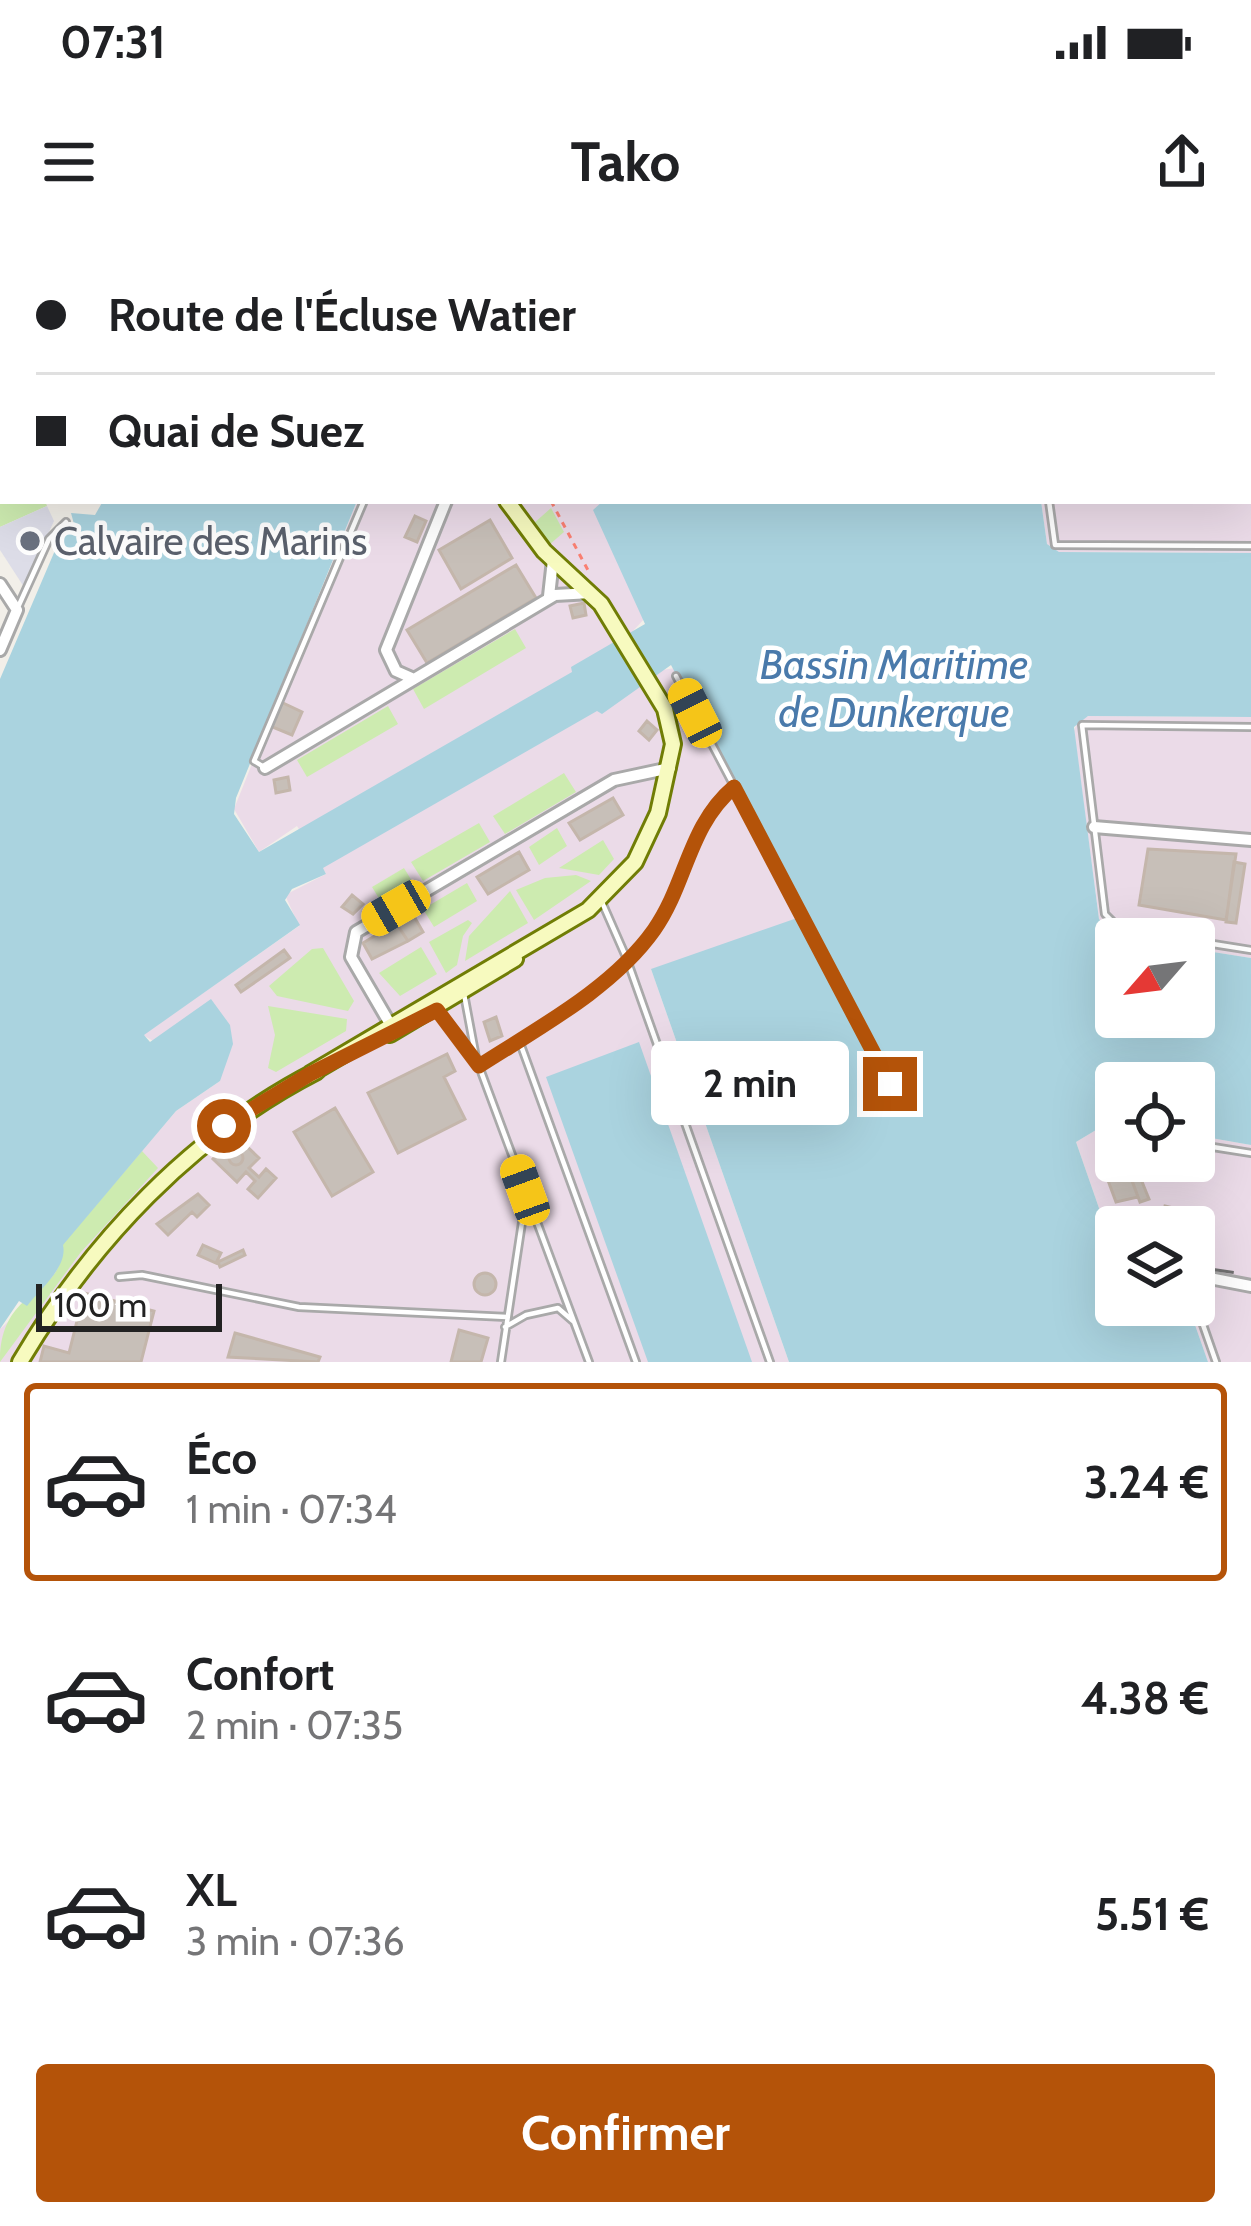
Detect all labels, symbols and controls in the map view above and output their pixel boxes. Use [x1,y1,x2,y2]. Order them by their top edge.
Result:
text: 07:31 [60,15,166,69]
icon: menu [36,129,102,195]
text: Tako [571,129,680,195]
icon: share [1149,129,1215,195]
text: Route de l'Écluse Watier [108,288,576,342]
text: Quai de Suez [108,404,364,458]
place label: Calvaire des Marins [54,517,367,565]
marker: Calvaire des Marins [17,528,43,554]
water label: Bassin Maritime de Dunkerque [760,638,1028,738]
car [663,673,727,753]
car [356,874,436,942]
north arrow [1095,918,1215,1038]
map controls [1095,918,1215,1326]
callout: 2 min [650,1042,848,1126]
route end [863,1057,917,1111]
text: 2 min [703,1059,797,1107]
button: locate [1095,1062,1215,1182]
route start [197,1099,251,1153]
car [496,1150,554,1230]
button: layers [1095,1206,1215,1326]
scale bar [36,1278,222,1331]
text: 100 m [54,1285,147,1325]
icon: car [42,1428,150,1536]
text: Éco [186,1431,257,1485]
text: 3.24 € [1084,1455,1209,1509]
text: 1 min · 07:34 [186,1485,397,1533]
icon: car [42,1644,150,1752]
text: Confort [186,1647,334,1701]
text: 4.38 € [1081,1671,1209,1725]
text: 2 min · 07:35 [186,1701,403,1749]
icon: car [42,1860,150,1968]
text: XL [186,1863,237,1917]
text: 5.51 € [1095,1887,1209,1941]
text: 3 min · 07:36 [186,1917,405,1965]
button: Confirmer [36,2064,1215,2202]

